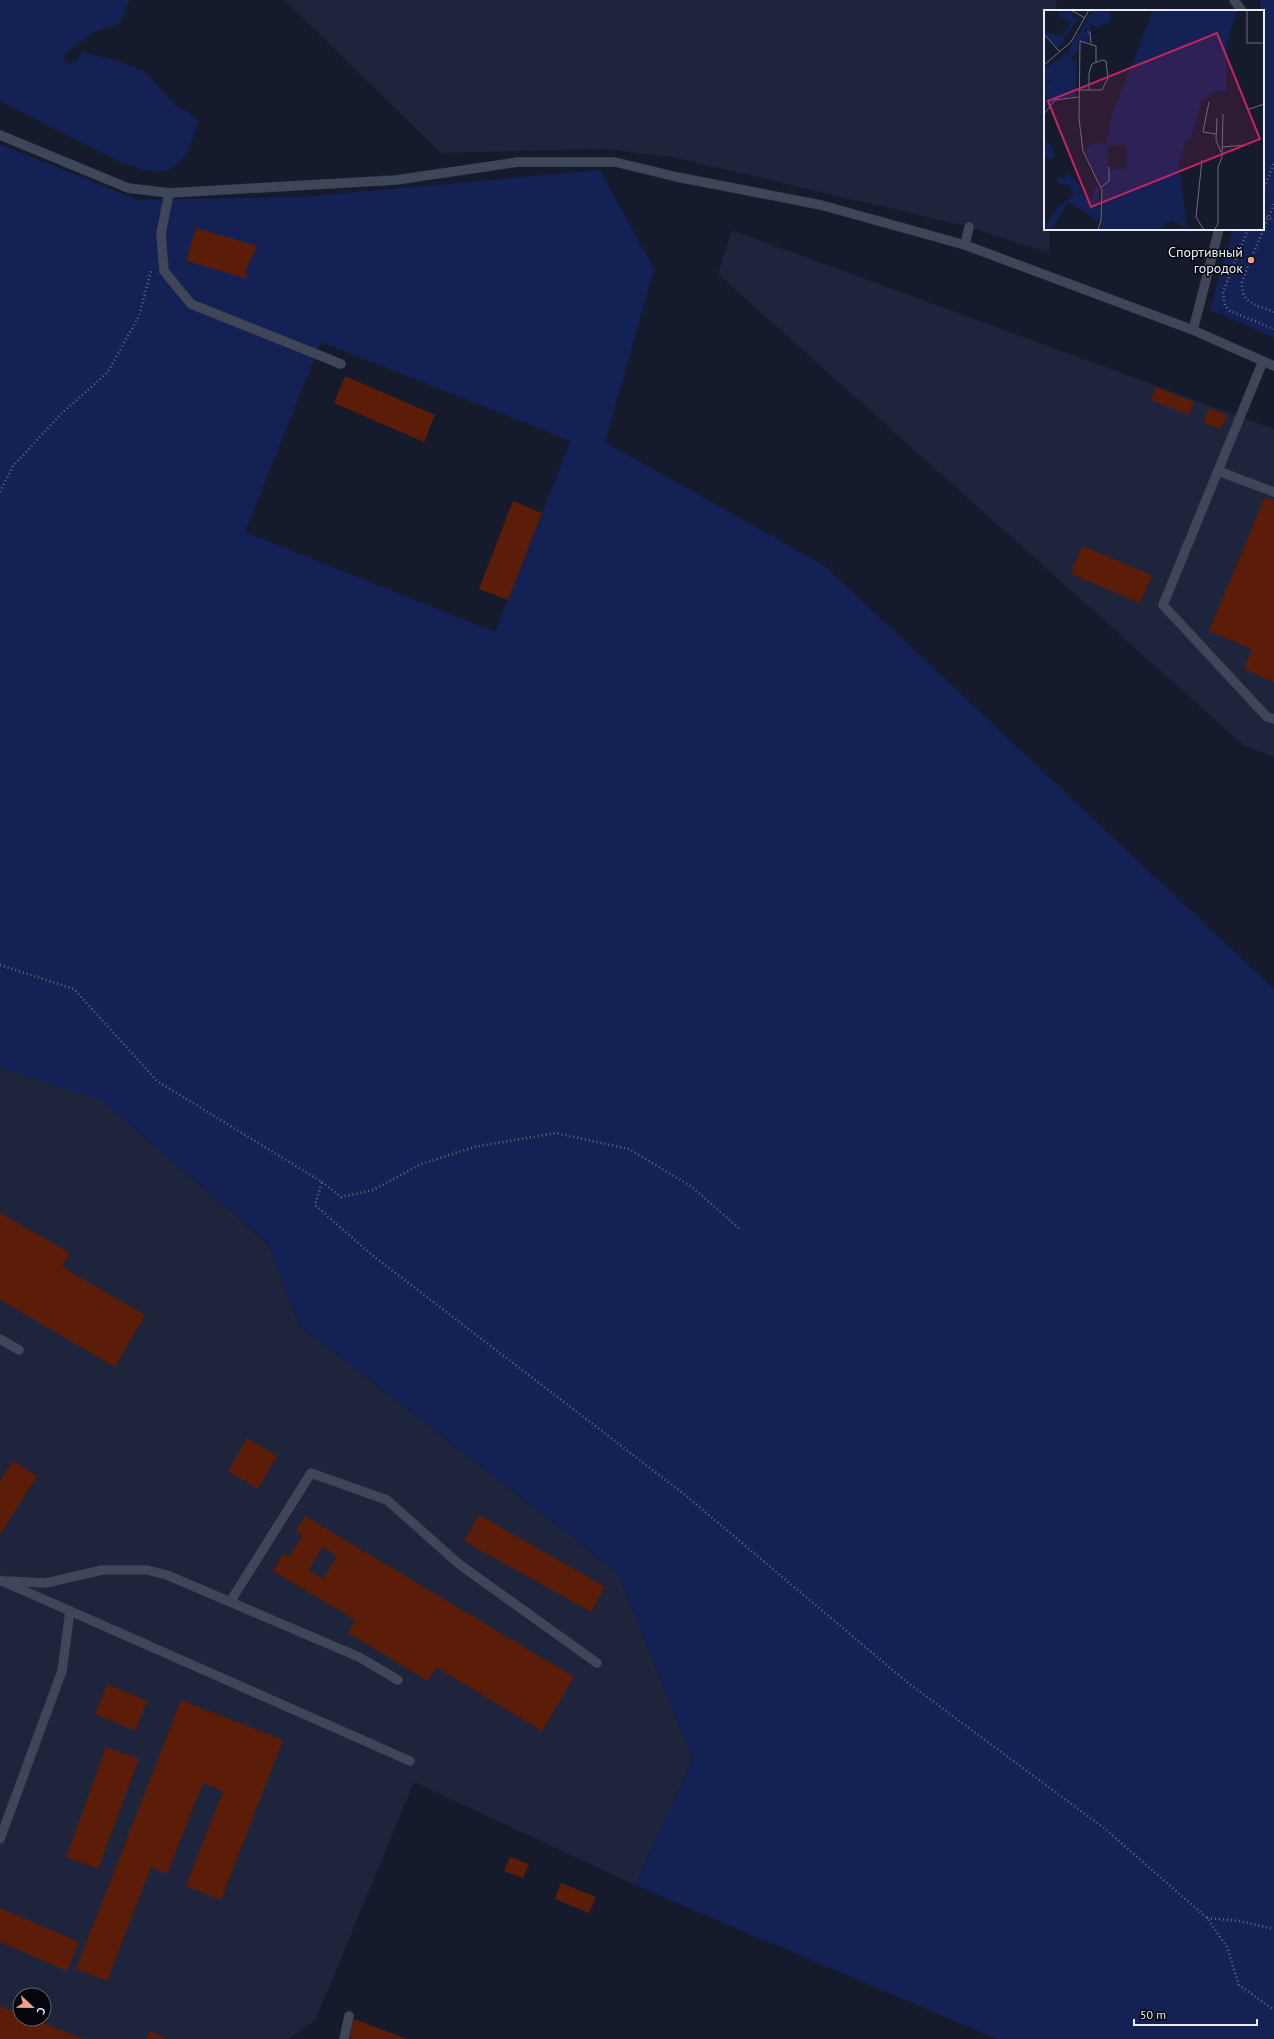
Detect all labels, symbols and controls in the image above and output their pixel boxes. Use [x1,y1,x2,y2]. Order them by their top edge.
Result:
inset map [1044,10,1264,230]
place label: Спортивный городок [1168,243,1243,277]
marker: Спортивный городок [1246,255,1256,265]
north arrow [12,1987,52,2027]
scale bar [1134,2001,1257,2027]
text: С [34,2005,49,2016]
text: 50 m [1140,2007,1166,2022]

